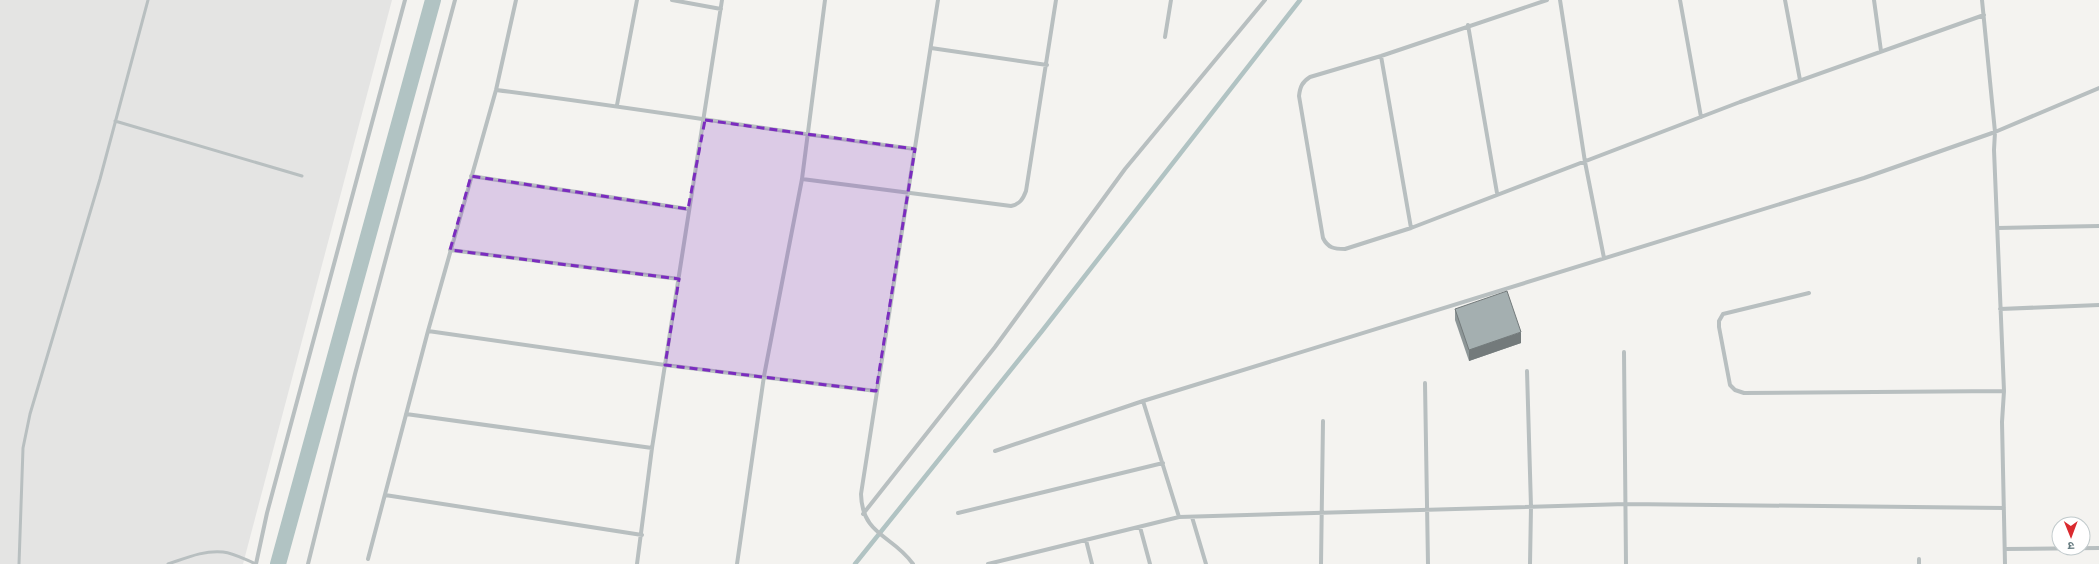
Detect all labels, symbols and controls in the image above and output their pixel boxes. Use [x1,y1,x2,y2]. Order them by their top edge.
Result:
north arrow [2051,516,2091,556]
text: उ [2067,539,2075,553]

